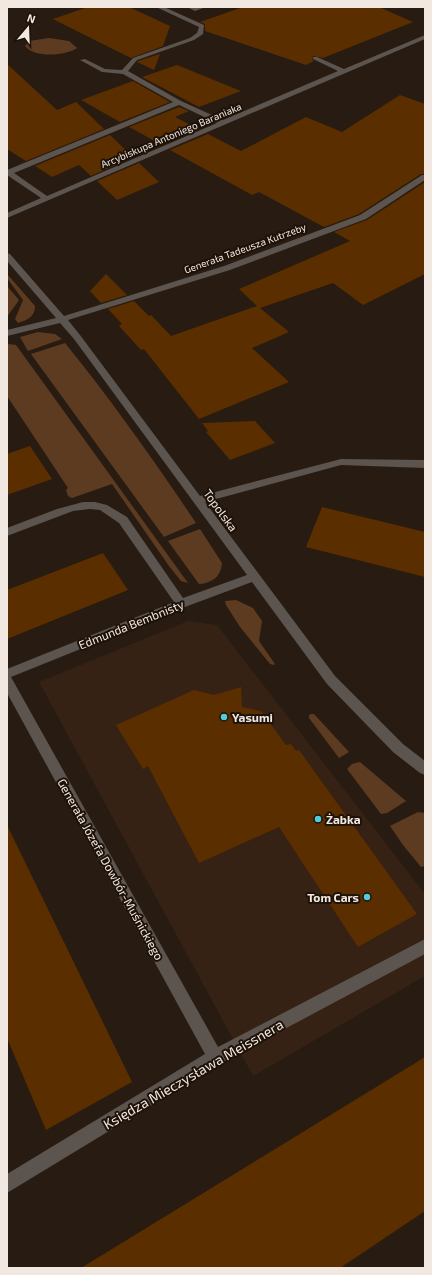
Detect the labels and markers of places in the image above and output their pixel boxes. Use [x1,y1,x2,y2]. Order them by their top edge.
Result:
place label: Yasumi [232,710,273,724]
marker: Yasumi [219,712,229,722]
place label: Żabka [326,812,361,826]
marker: Żabka [313,814,323,824]
place label: Tom Cars [307,890,359,904]
marker: Tom Cars [362,892,372,902]

